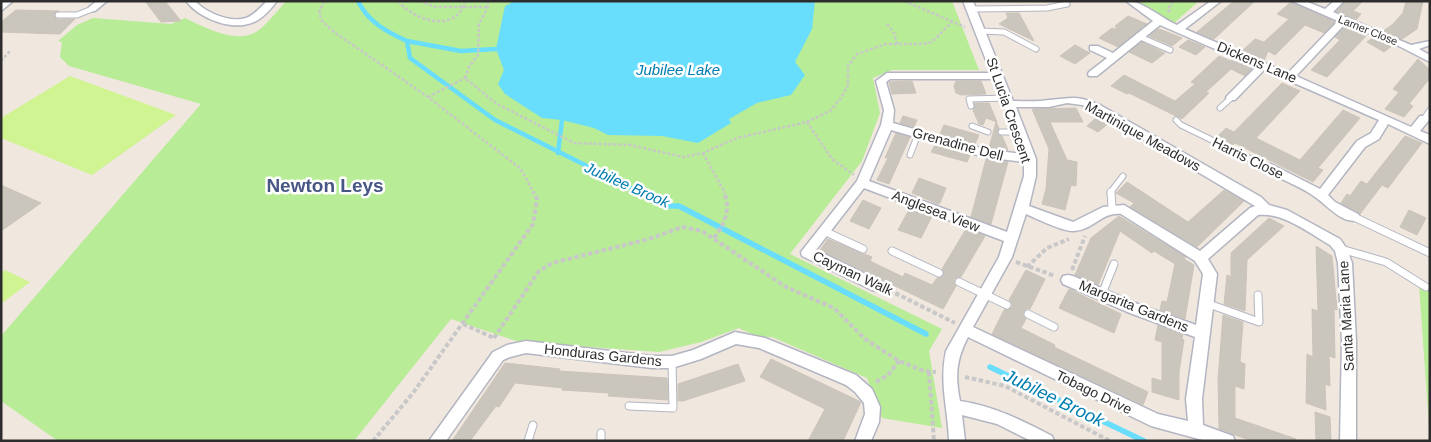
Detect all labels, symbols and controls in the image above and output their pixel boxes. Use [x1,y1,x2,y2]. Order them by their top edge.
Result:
street label: Larner Close [1337,13,1399,47]
street label: Dickens Lane [1215,38,1299,86]
street label: St Lucia Crescent [983,55,1035,165]
water label: Jubilee Lake [635,61,720,78]
street label: Martinique Meadows [1083,98,1203,174]
street label: Grenadine Dell [911,124,1005,164]
street label: Harris Close [1210,134,1286,182]
water label: Jubilee Brook [581,158,674,211]
district label: Newton Leys [266,175,384,196]
street label: Anglesea View [890,187,983,235]
street label: Cayman Walk [810,247,897,299]
street label: Santa Maria Lane [1335,260,1357,372]
street label: Margarita Gardens [1077,277,1191,335]
street label: Honduras Gardens [543,341,663,369]
water label: Jubilee Brook [1000,365,1108,431]
street label: Tobago Drive [1053,367,1135,417]

